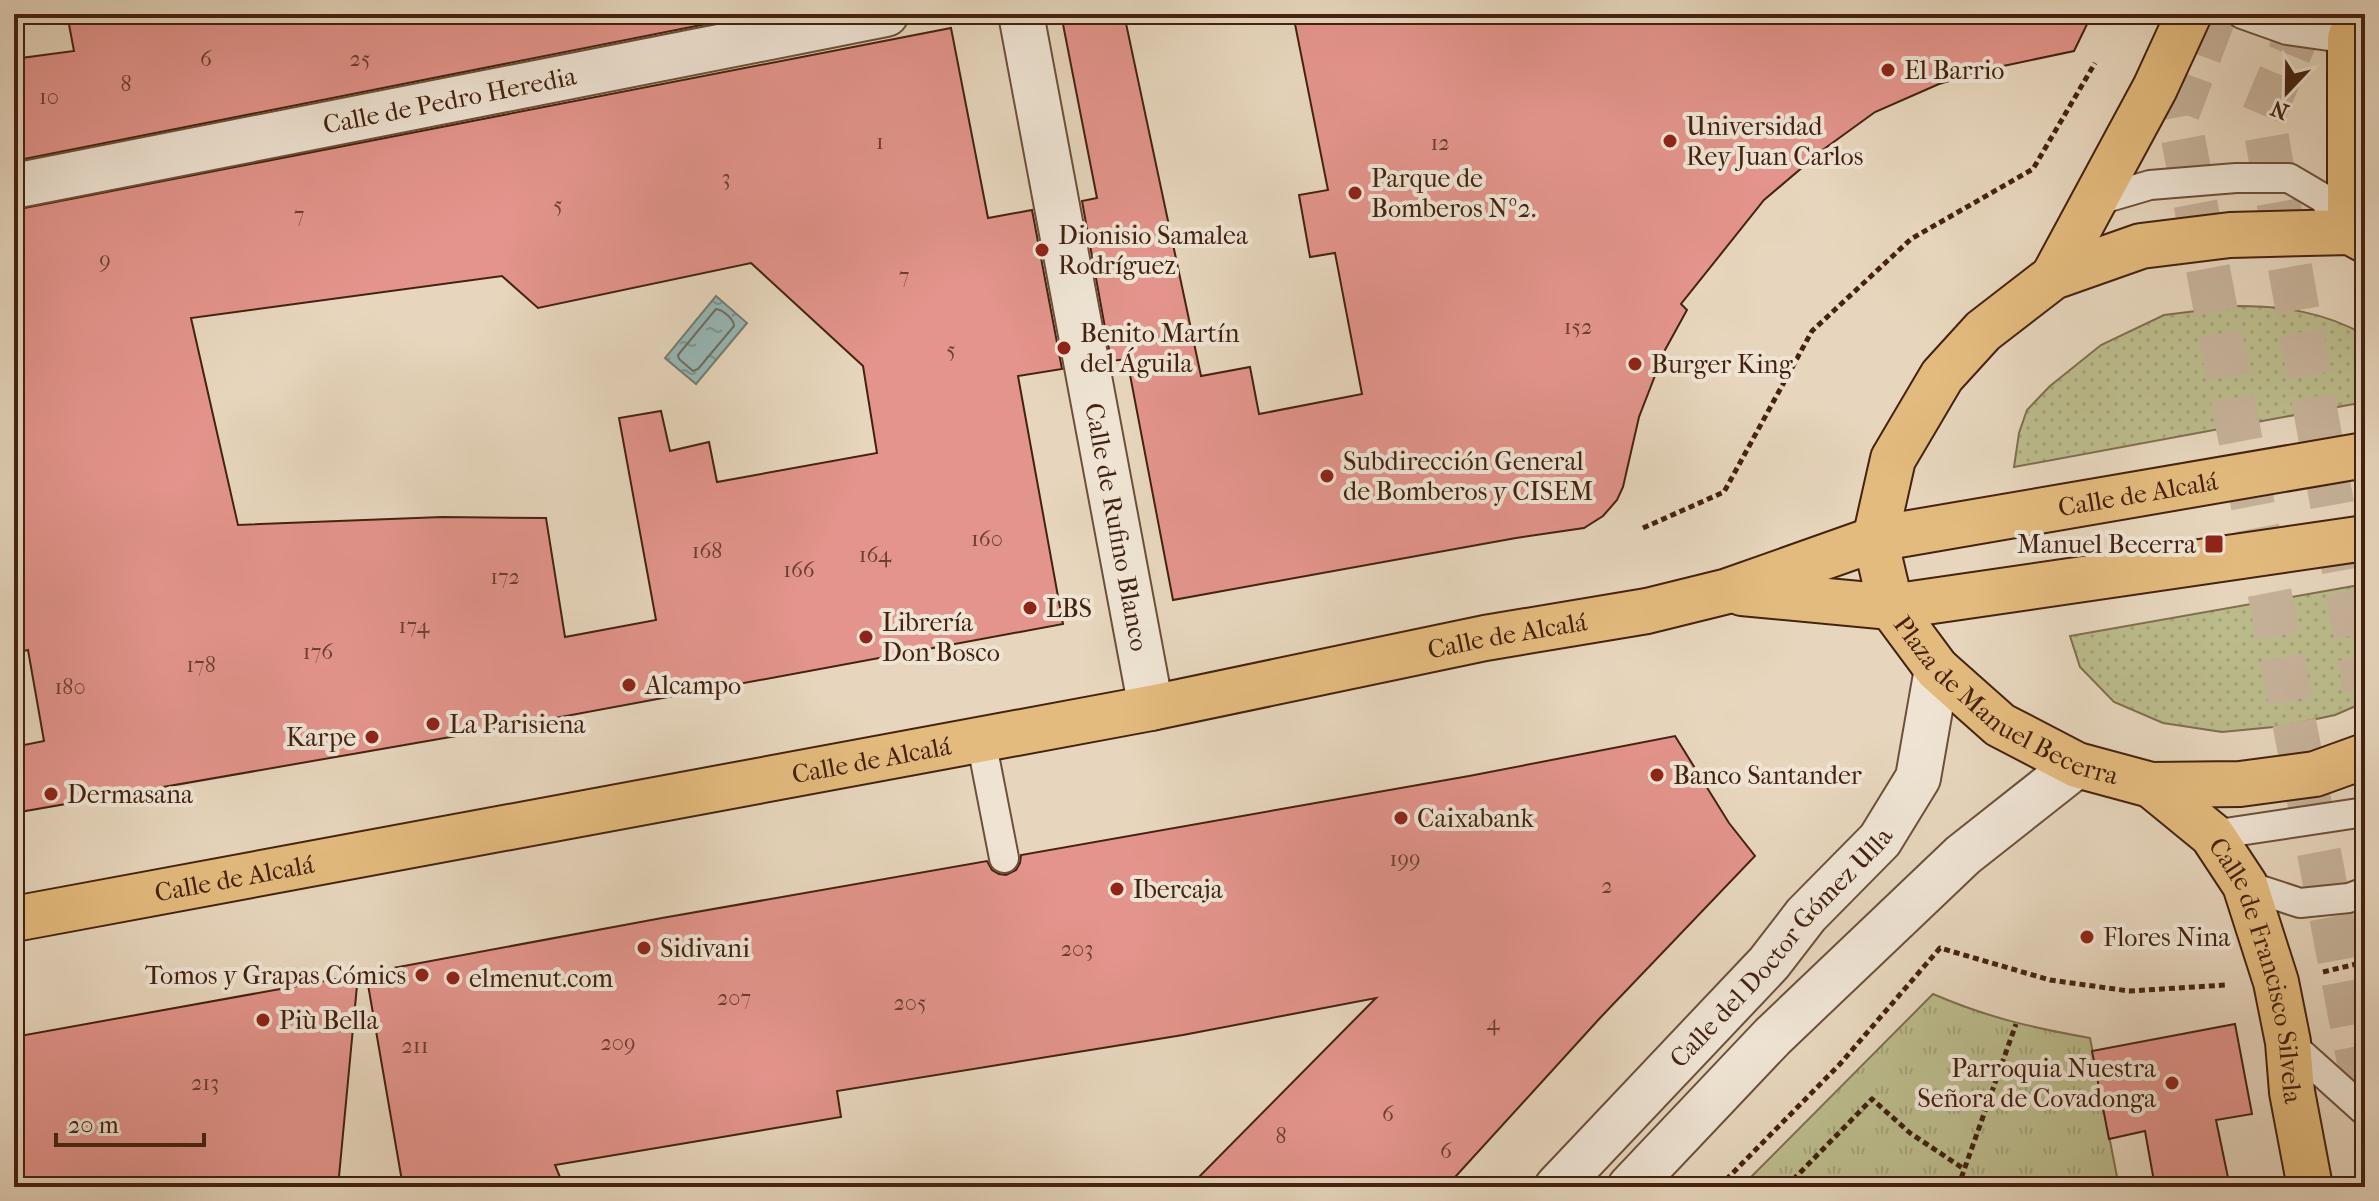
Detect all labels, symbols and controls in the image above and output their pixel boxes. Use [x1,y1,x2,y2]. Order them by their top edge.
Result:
house number: 6 [200,46,212,72]
house number: 25 [350,46,370,72]
north arrow [2247,52,2327,132]
place label: El Barrio [1904,55,2004,86]
street label: Calle de Pedro Heredia [320,60,580,140]
marker: El Barrio [1879,61,1897,79]
house number: 8 [120,71,132,97]
house number: 10 [39,84,59,110]
text: N [2267,94,2292,125]
place label: Universidad Rey Juan Carlos [1686,111,1863,172]
house number: 1 [876,129,884,155]
house number: 12 [1430,130,1450,156]
marker: Universidad Rey Juan Carlos [1661,132,1679,150]
place label: Parque de Bomberos Nº2. [1371,163,1536,224]
house number: 3 [721,165,731,191]
marker: Parque de Bomberos Nº2. [1346,184,1364,202]
house number: 5 [553,192,563,218]
house number: 7 [294,202,304,228]
place label: Dionisio Samalea Rodríguez [1058,220,1249,281]
marker: Dionisio Samalea Rodríguez [1033,241,1051,259]
house number: 9 [99,247,111,273]
house number: 7 [899,263,909,289]
house number: 152 [1564,314,1592,340]
place label: Benito Martín del Águila [1080,318,1240,379]
house number: 5 [946,337,956,363]
marker: Benito Martín del Águila [1055,339,1073,357]
place label: Burger King [1651,349,1794,380]
marker: Burger King [1626,355,1644,373]
street label: Calle de Rufino Blanco [1079,400,1156,654]
place label: Subdirección General de Bomberos y CISEM [1343,446,1593,507]
street label: Calle de Alcalá [2056,465,2221,523]
marker: Subdirección General de Bomberos y CISEM [1318,467,1336,485]
house number: 160 [971,526,1003,552]
place label: Manuel Becerra [2017,529,2197,560]
marker: Manuel Becerra [2203,533,2225,555]
house number: 168 [692,538,722,564]
house number: 164 [859,542,892,568]
house number: 166 [783,557,815,583]
house number: 172 [490,564,520,590]
place label: LBS [1046,593,1092,624]
marker: LBS [1021,599,1039,617]
street label: Calle de Alcalá [1425,606,1590,665]
place label: Librería Don Bosco [882,607,1000,668]
street label: Plaza de Manuel Becerra [1887,609,2123,791]
house number: 174 [399,613,430,639]
marker: Librería Don Bosco [857,628,875,646]
house number: 176 [303,639,333,665]
house number: 178 [186,652,216,678]
place label: Alcampo [644,670,741,701]
house number: 180 [54,674,86,700]
marker: Alcampo [620,676,638,694]
place label: La Parisiena [449,709,587,740]
marker: La Parisiena [424,715,442,733]
place label: Karpe [286,722,356,753]
marker: Karpe [363,728,381,746]
street label: Calle de Alcalá [789,730,954,790]
place label: Banco Santander [1673,760,1862,791]
marker: Banco Santander [1648,766,1666,784]
place label: Dermasana [67,779,194,810]
marker: Dermasana [42,785,60,803]
place label: Caixabank [1417,803,1535,834]
marker: Caixabank [1392,809,1410,827]
street label: Calle del Doctor Gómez Ulla [1663,822,1900,1074]
street label: Calle de Francisco Silvela [2202,831,2309,1107]
house number: 199 [1390,846,1420,872]
street label: Calle de Alcalá [152,848,317,908]
house number: 2 [1601,873,1613,899]
place label: Ibercaja [1133,874,1224,905]
marker: Ibercaja [1108,880,1126,898]
place label: Flores Nina [2103,922,2231,953]
marker: Flores Nina [2078,928,2096,946]
place label: Sidivani [660,933,750,964]
house number: 203 [1061,936,1093,962]
marker: Sidivani [635,939,653,957]
place label: Tomos y Grapas Cómics [145,960,406,991]
place label: elmenut.com [469,963,614,994]
marker: Tomos y Grapas Cómics [413,966,431,984]
marker: elmenut.com [444,969,462,987]
house number: 207 [717,985,751,1011]
house number: 205 [894,990,926,1016]
place label: Più Bella [279,1005,379,1036]
house number: 4 [1487,1010,1501,1036]
marker: Più Bella [254,1011,272,1029]
house number: 209 [601,1030,636,1056]
house number: 211 [401,1033,429,1059]
place label: Parroquia Nuestra Señora de Covadonga [1917,1053,2157,1114]
house number: 213 [191,1070,219,1096]
marker: Parroquia Nuestra Señora de Covadonga [2163,1074,2181,1092]
scale bar [56,1097,204,1147]
house number: 6 [1382,1101,1394,1127]
text: 20 m [68,1111,119,1139]
house number: 8 [1275,1123,1287,1149]
house number: 6 [1440,1138,1452,1164]

